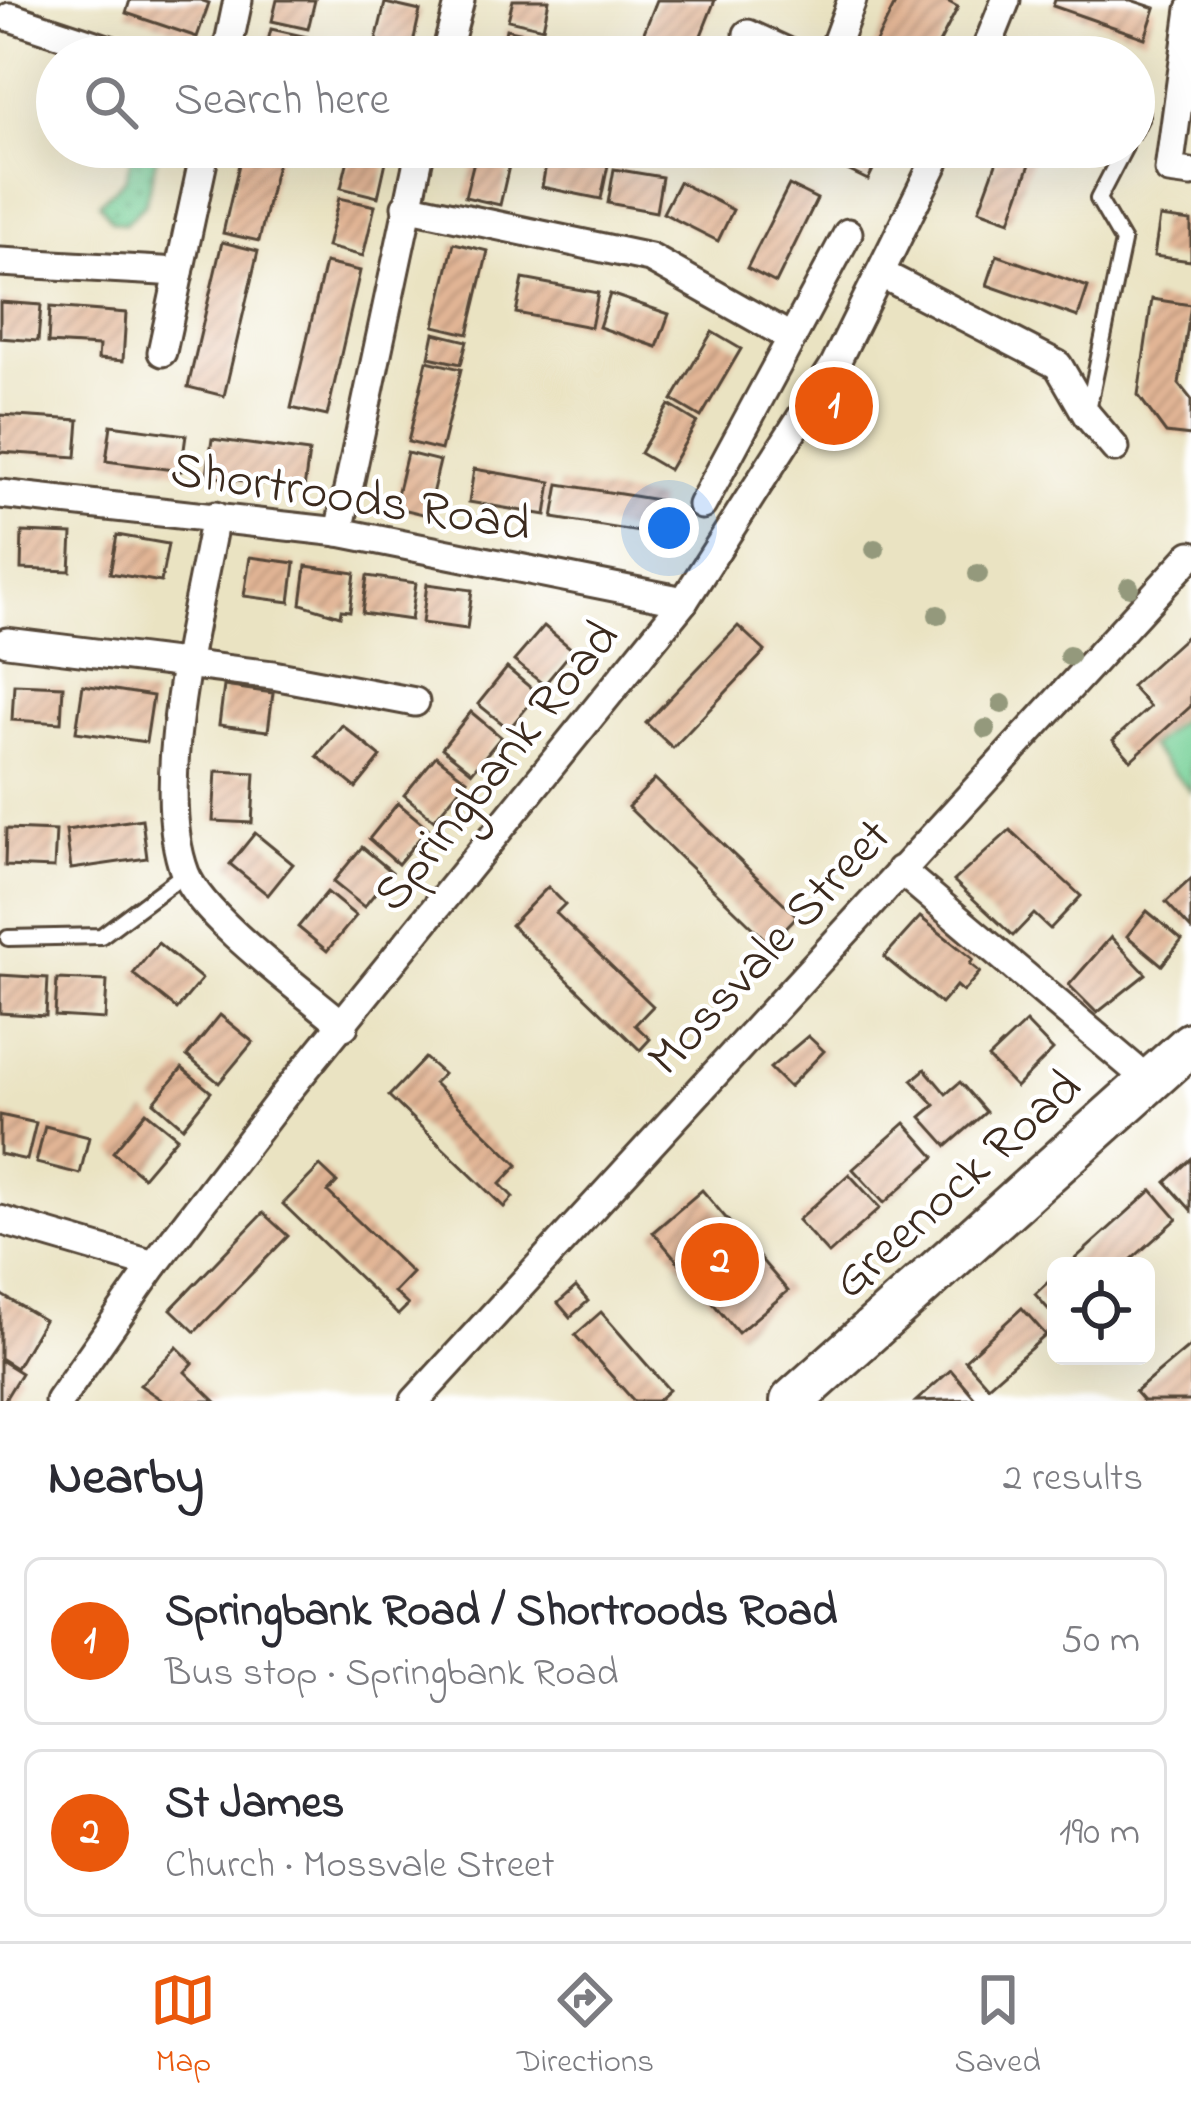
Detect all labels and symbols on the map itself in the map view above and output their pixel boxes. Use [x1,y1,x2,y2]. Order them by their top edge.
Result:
pin: 1 [795,361,873,451]
street label: Shortroods Road [165,434,536,565]
your location [639,498,699,558]
street label: Springbank Road [357,605,640,930]
street label: Mossvale Street [631,803,911,1095]
street label: Greenock Road [817,1053,1100,1319]
pin: 2 [681,1217,759,1307]

